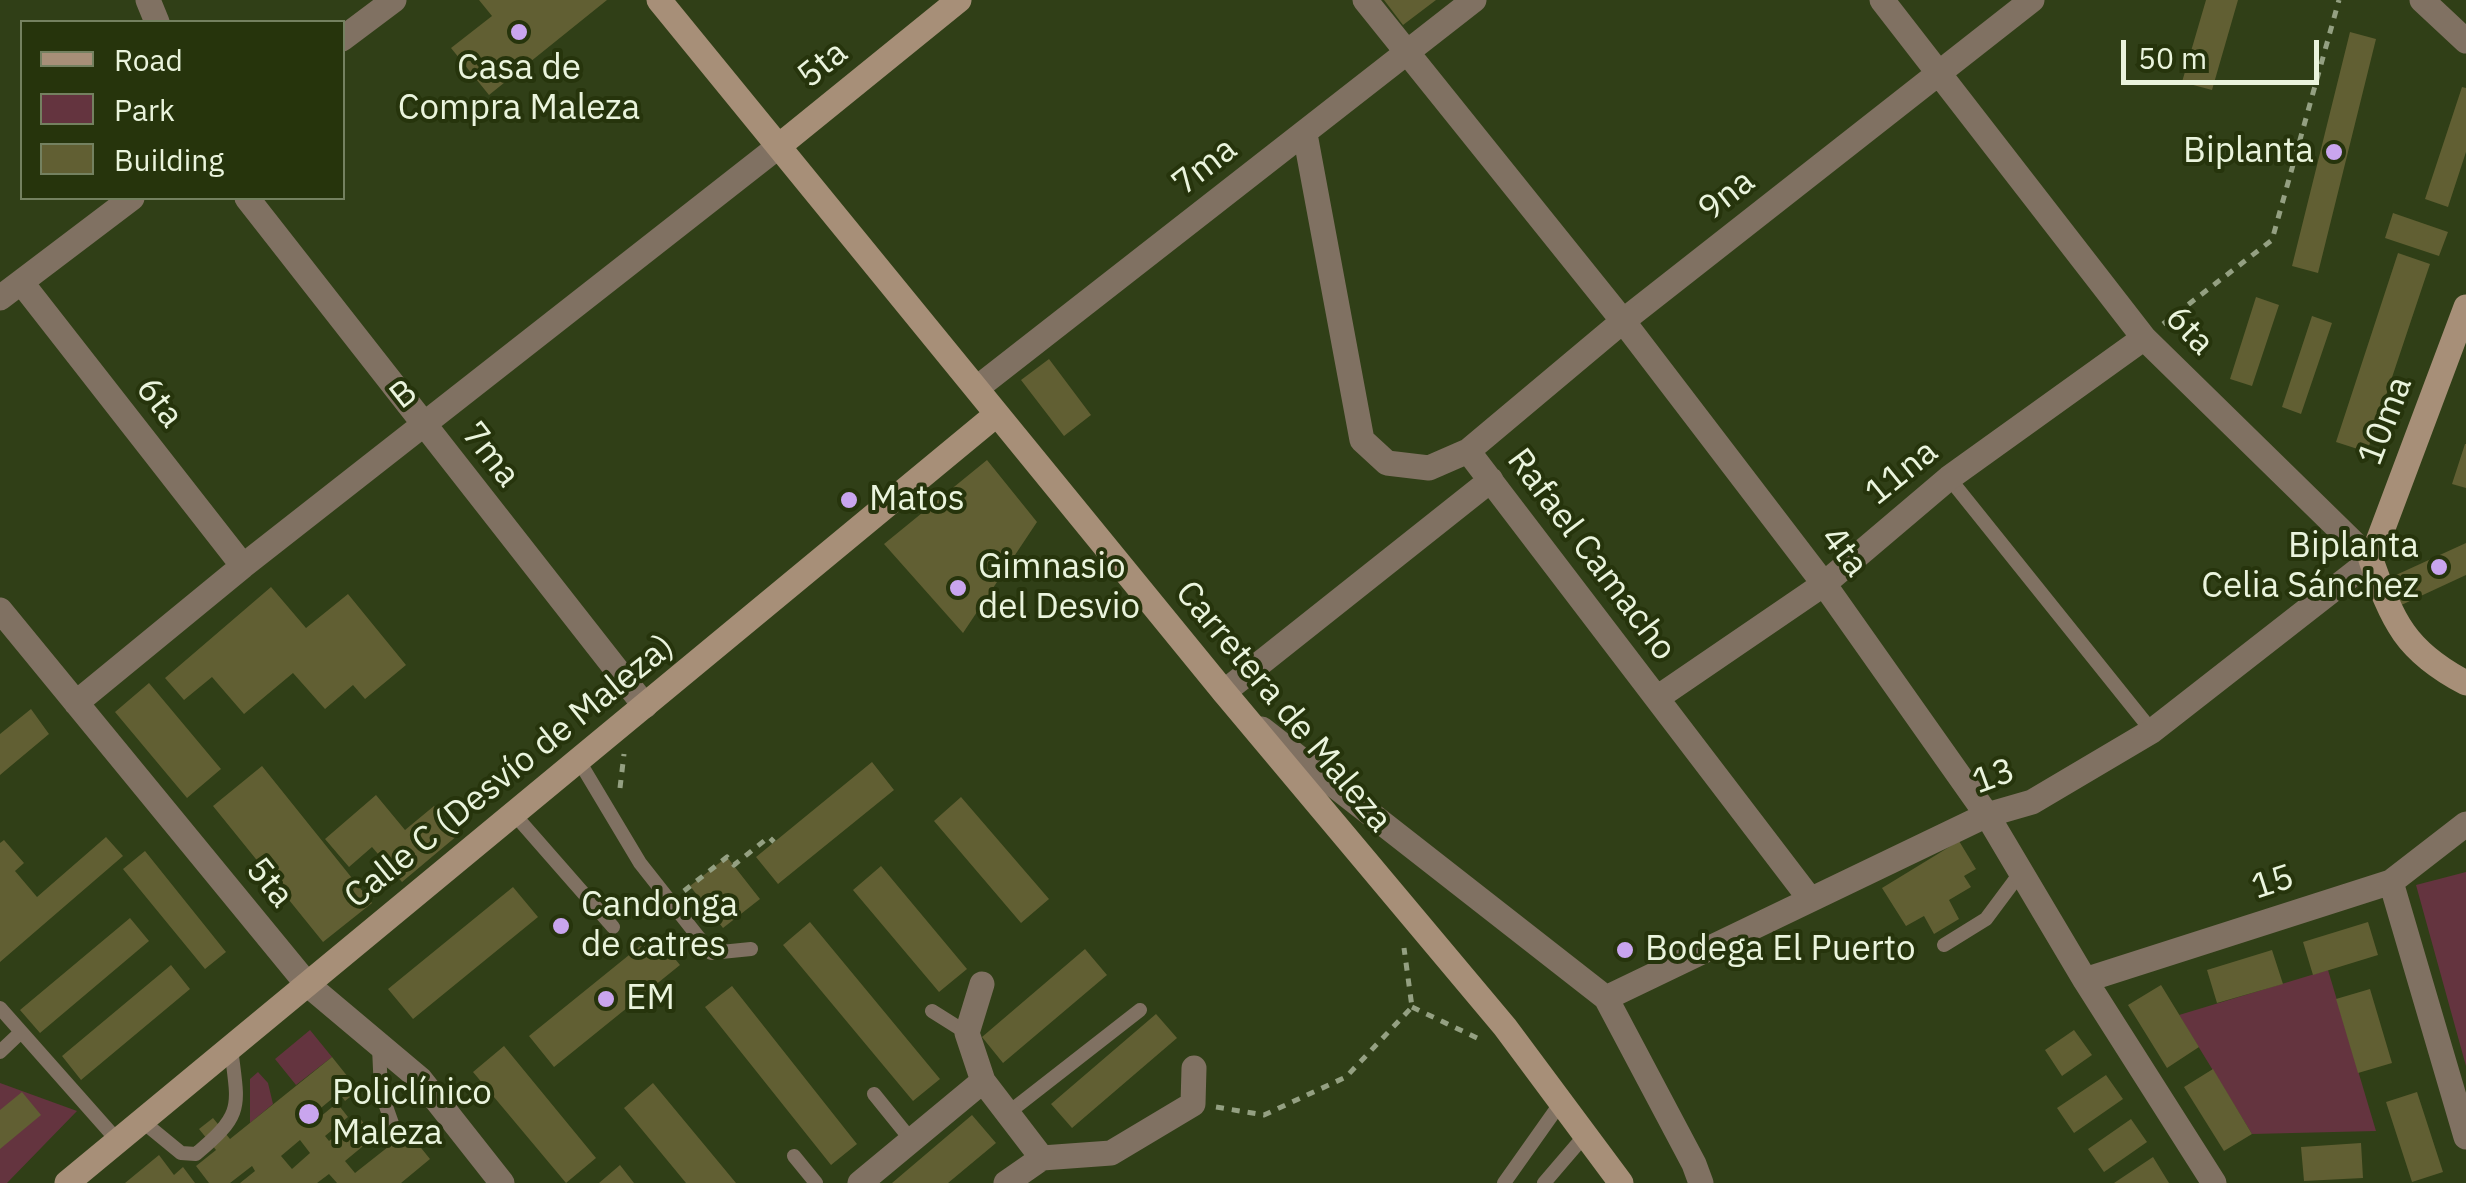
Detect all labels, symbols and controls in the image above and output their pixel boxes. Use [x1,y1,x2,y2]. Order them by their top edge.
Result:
legend [20,20,345,200]
scale bar [2126,20,2324,82]
marker: Casa de Compra Maleza [508,21,530,43]
street label: 5ta [790,32,856,98]
text: 50 m [2138,38,2207,77]
text: Road [114,40,183,79]
place label: Casa de Compra Maleza [398,48,640,130]
text: Park [114,90,175,129]
street label: 7ma [1164,129,1246,205]
place label: Biplanta [2183,131,2314,173]
text: Building [114,140,224,179]
marker: Biplanta [2323,141,2345,163]
street label: 9na [1691,161,1763,231]
street label: 6ta [2156,298,2222,364]
street label: 6ta [126,370,192,436]
street label: B [382,371,426,419]
street label: 10ma [2350,371,2422,471]
street label: 7ma [452,414,528,496]
street label: 11na [1857,431,1947,515]
street label: Rafael Camacho [1498,441,1684,669]
place label: Matos [869,479,965,521]
marker: Matos [838,489,860,511]
street label: 4ta [1812,519,1876,585]
place label: Biplanta Celia Sánchez [2201,526,2419,608]
place label: Gimnasio del Desvio [978,547,1140,629]
marker: Biplanta Celia Sánchez [2428,556,2450,578]
street label: Carretera de Maleza [1166,573,1400,841]
marker: Gimnasio del Desvio [947,577,969,599]
street label: Calle C (Desvío de Maleza) [337,626,683,918]
street label: 13 [1967,750,2021,804]
street label: 5ta [236,850,302,916]
street label: 15 [2247,857,2299,909]
place label: Candonga de catres [581,885,738,967]
marker: Candonga de catres [550,915,572,937]
place label: Bodega El Puerto [1645,929,1916,971]
marker: Bodega El Puerto [1614,939,1636,961]
place label: EM [626,978,675,1020]
marker: EM [595,988,617,1010]
place label: Policlínico Maleza [332,1073,492,1155]
marker: Policlínico Maleza [296,1101,322,1127]

